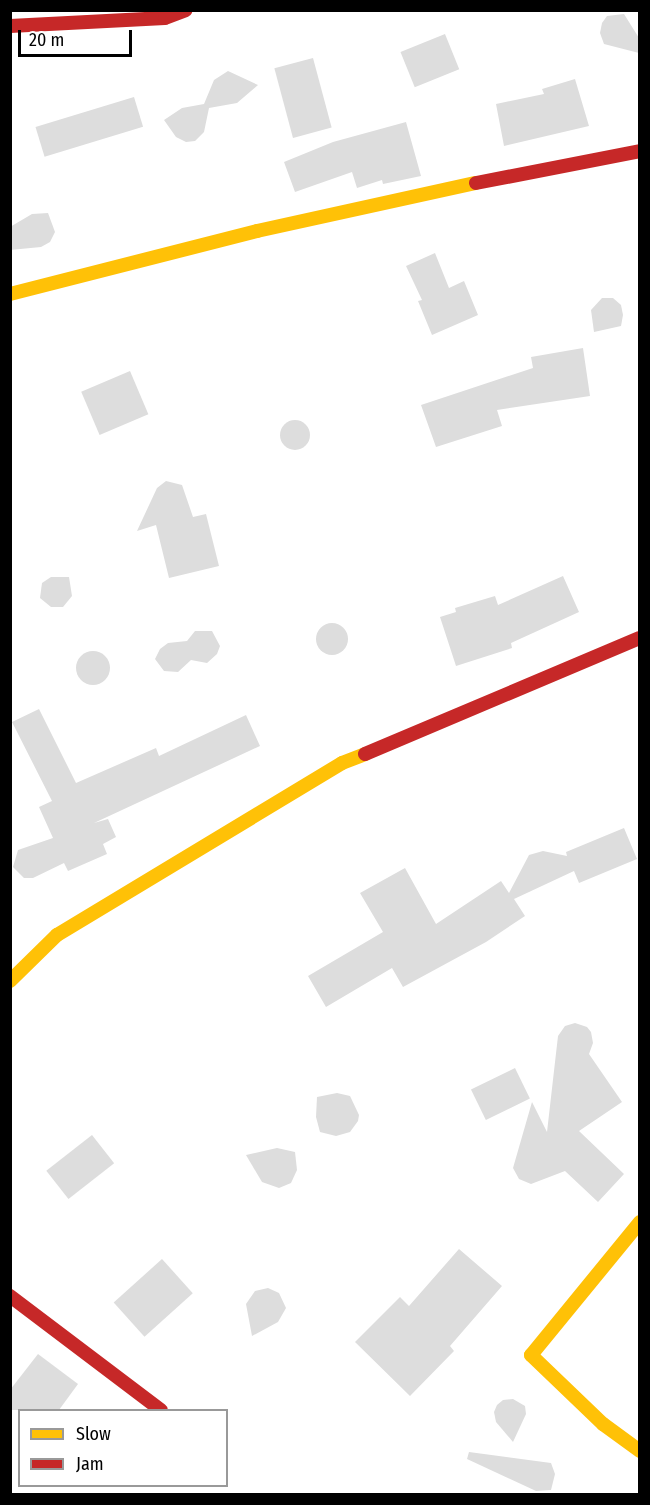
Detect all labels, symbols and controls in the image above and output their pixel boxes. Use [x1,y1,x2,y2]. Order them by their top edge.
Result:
scale bar [21,18,135,56]
text: 20 m [29,29,64,51]
legend [18,1409,228,1487]
text: Slow [76,1423,111,1445]
text: Jam [76,1453,104,1475]

